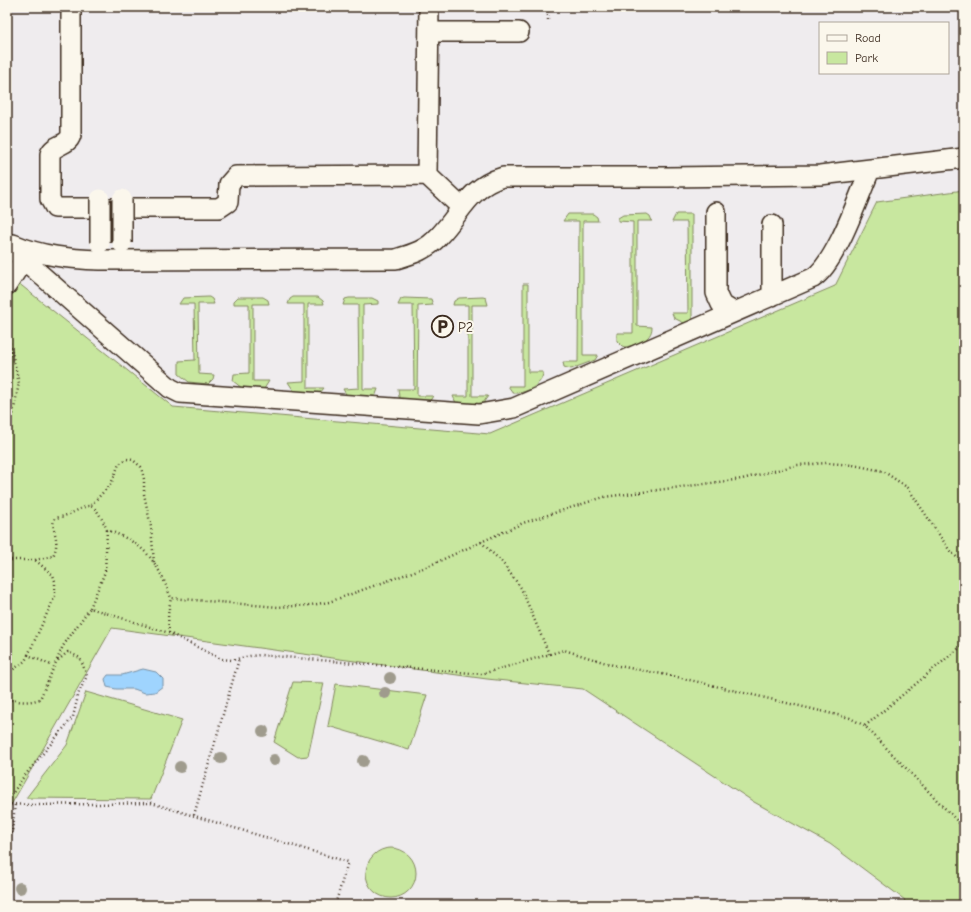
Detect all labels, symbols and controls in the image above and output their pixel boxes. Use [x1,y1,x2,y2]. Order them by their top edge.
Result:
legend [819,22,949,74]
text: Road [855,31,881,45]
text: Park [855,51,878,65]
parking icon: P2 [430,314,456,340]
place label: P2 [458,319,473,336]

